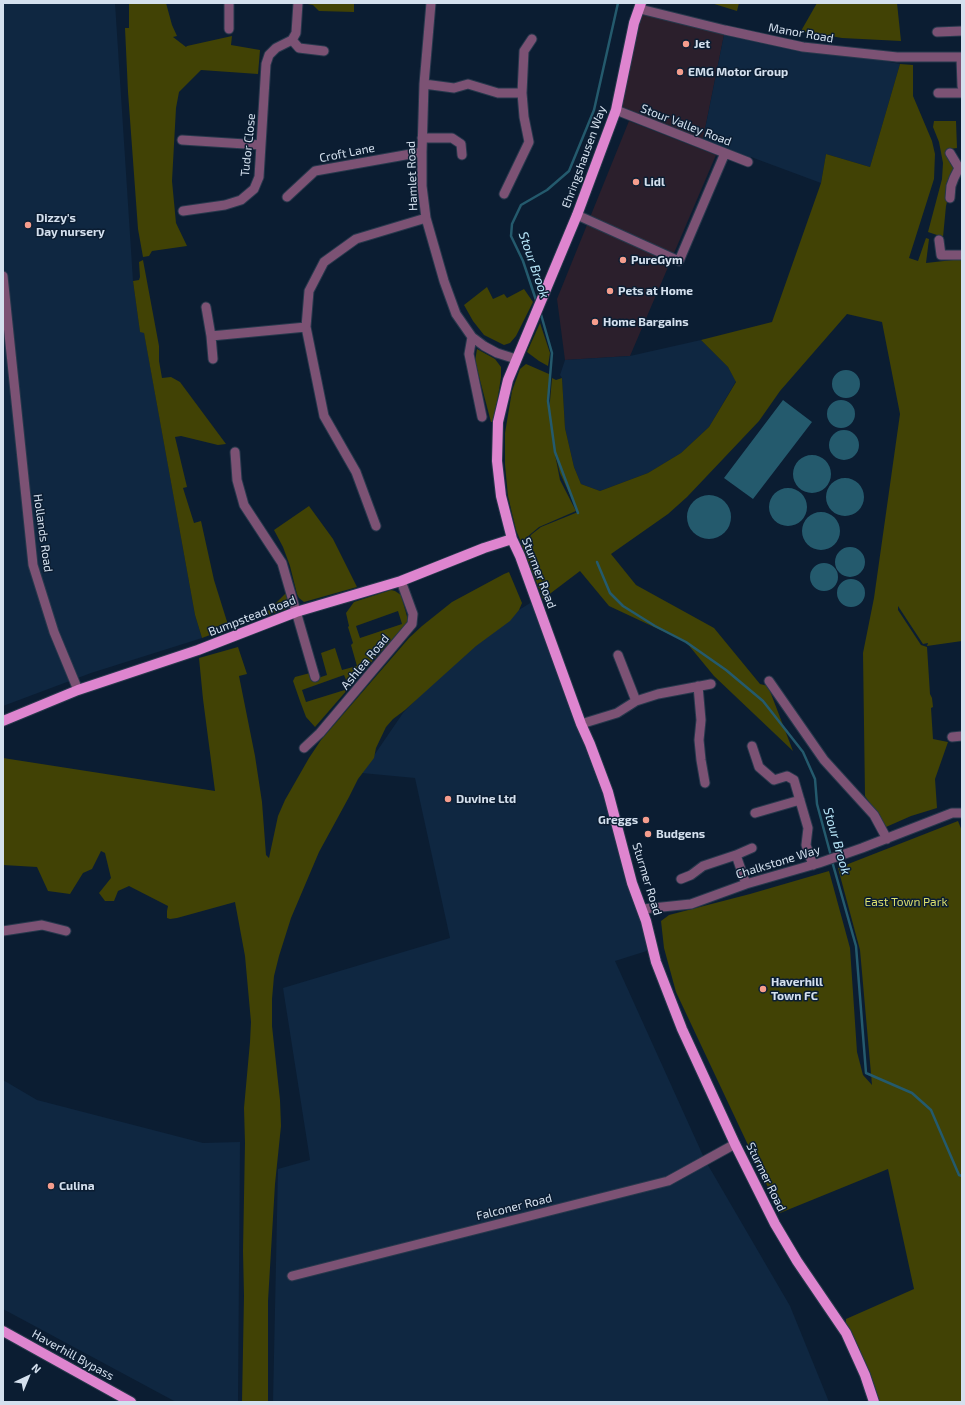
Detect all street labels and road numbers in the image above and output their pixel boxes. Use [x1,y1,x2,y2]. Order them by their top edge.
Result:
street label: Manor Road [767,20,835,46]
street label: Stour Valley Road [639,101,733,149]
street label: Ehringshausen Way [559,104,609,210]
street label: Tudor Close [238,113,258,177]
street label: Croft Lane [318,141,376,165]
street label: Hamlet Road [404,141,420,211]
street label: Hollands Road [30,493,56,573]
street label: Sturmer Road [519,535,559,611]
street label: Bumpstead Road [206,593,298,639]
street label: Ashlea Road [338,632,392,692]
street label: Sturmer Road [629,841,665,917]
street label: Chalkstone Way [734,842,822,882]
street label: Sturmer Road [743,1140,789,1214]
street label: Falconer Road [475,1191,553,1223]
street label: Haverhill Bypass [30,1327,116,1383]

